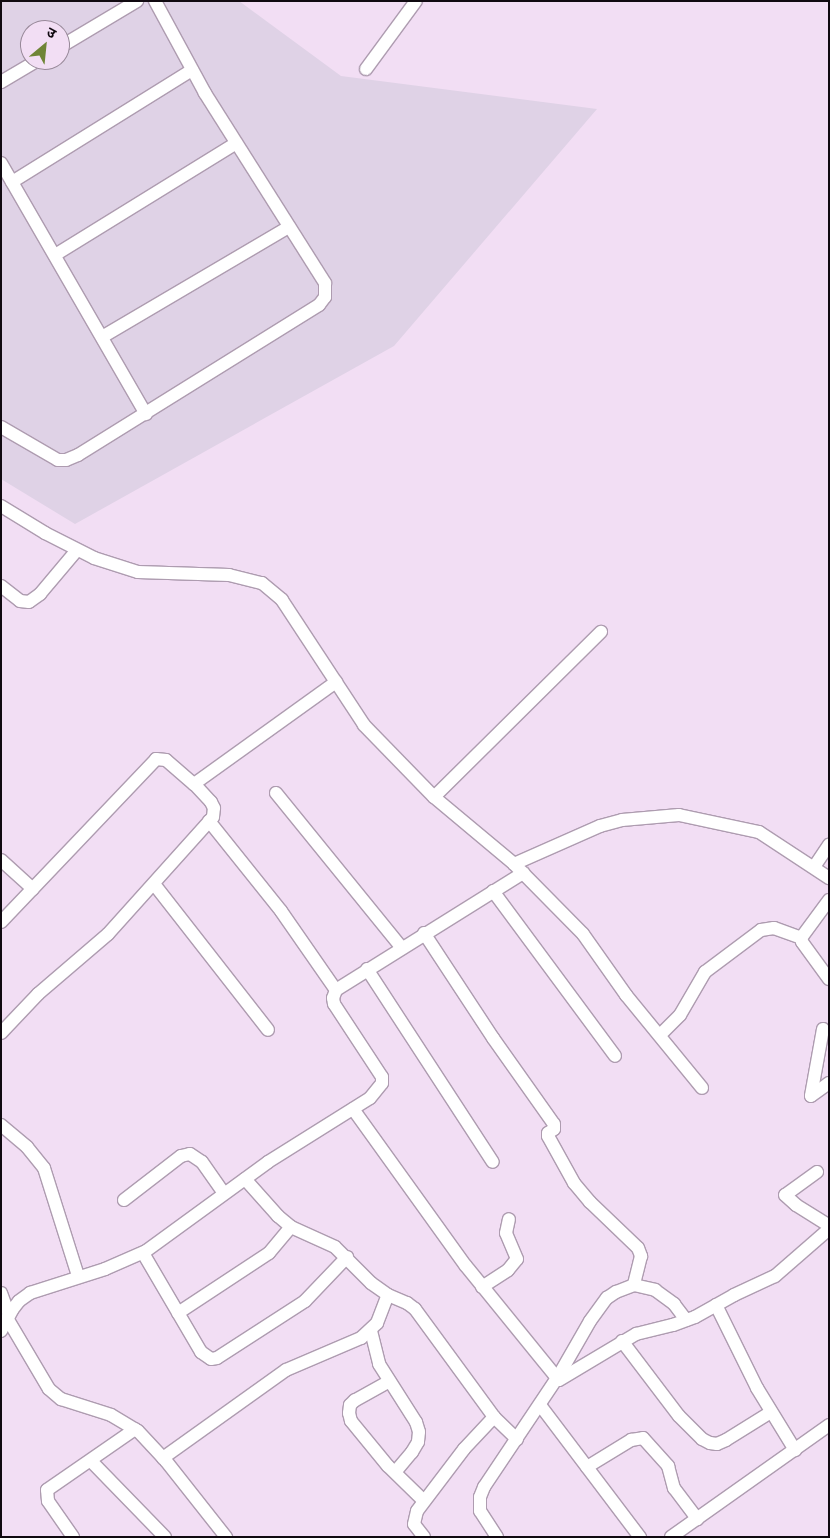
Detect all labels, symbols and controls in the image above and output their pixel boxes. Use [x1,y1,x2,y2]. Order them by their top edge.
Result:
north arrow [20,20,70,70]
text: उ [44,23,59,42]

